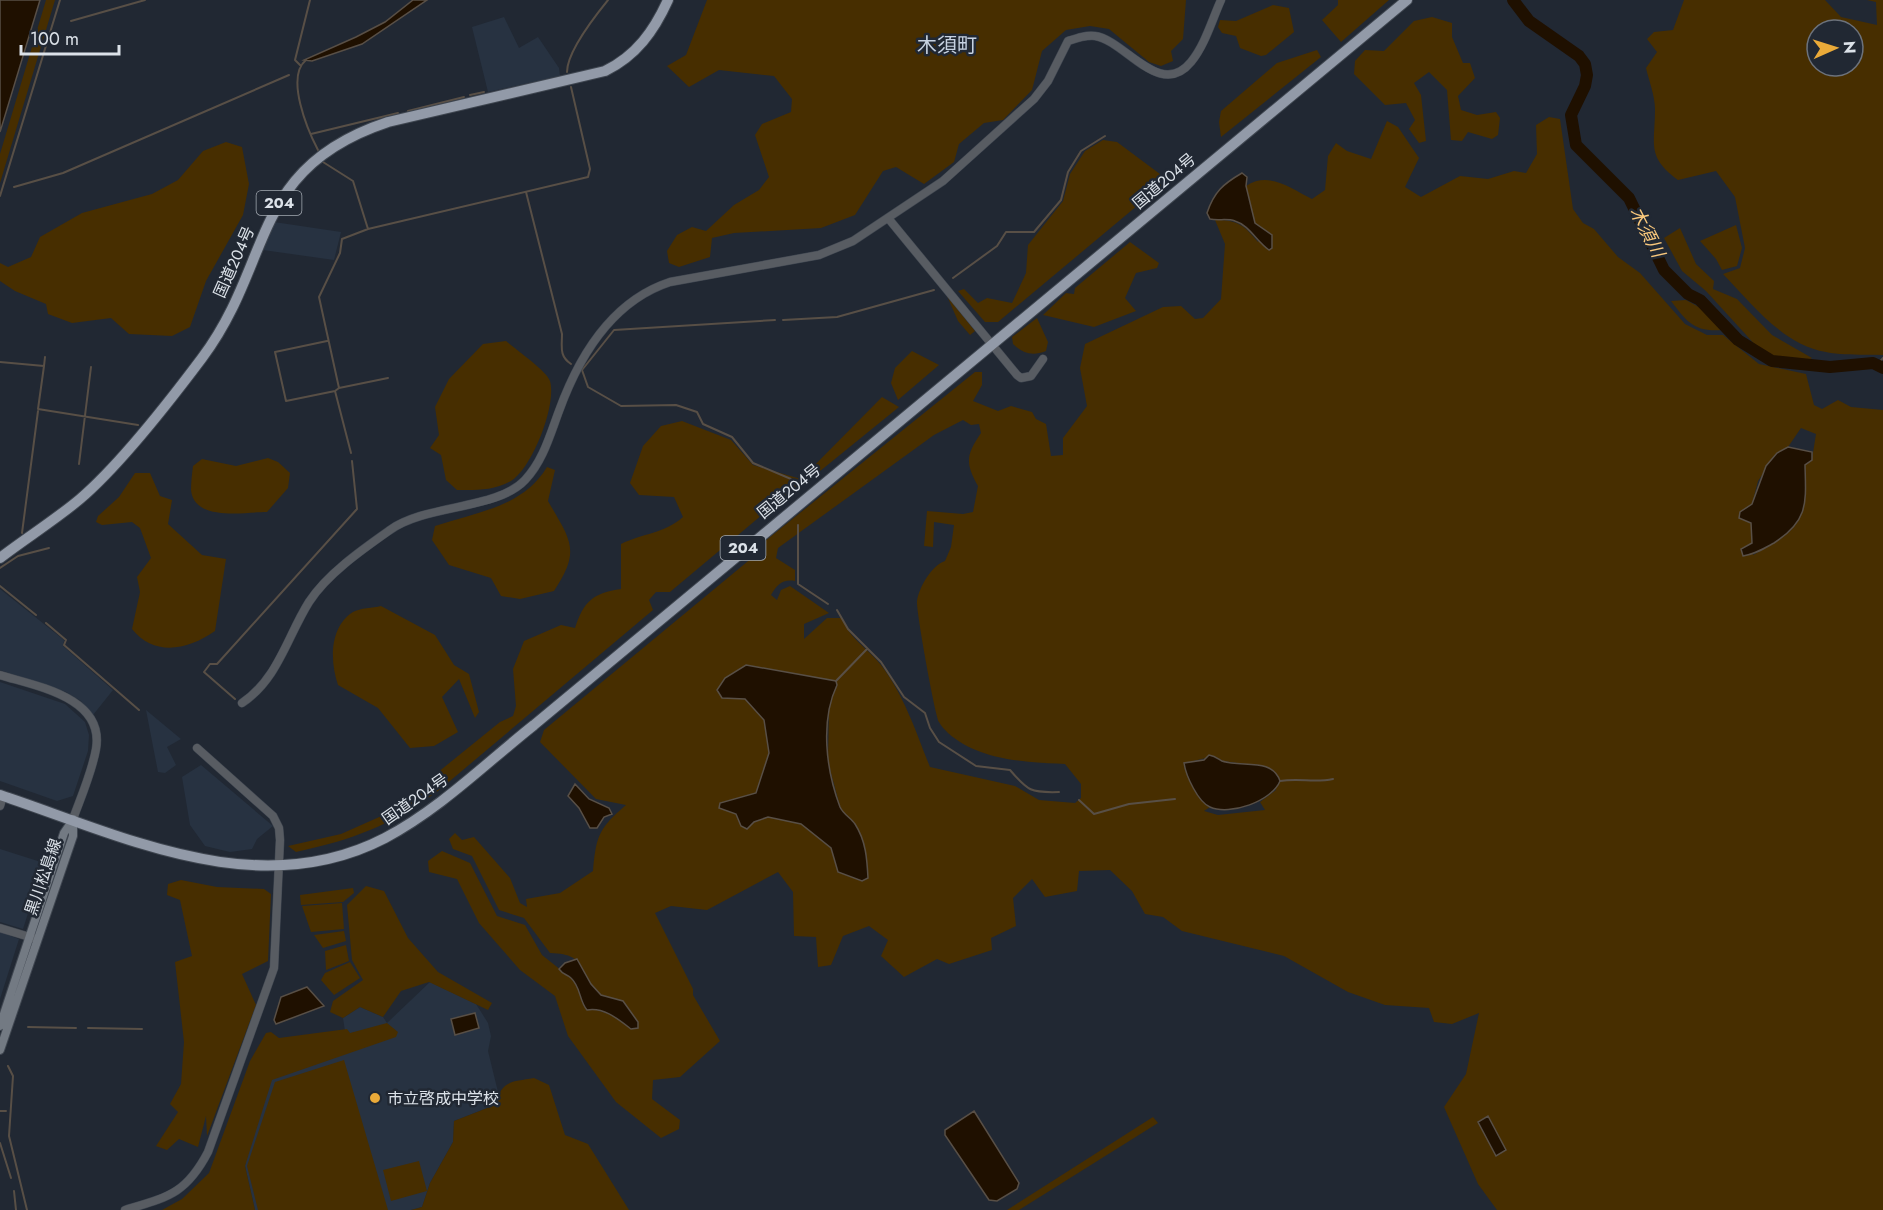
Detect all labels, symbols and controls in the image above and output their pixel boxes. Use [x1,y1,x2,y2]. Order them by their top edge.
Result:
scale bar [21,18,118,56]
north arrow [1805,18,1865,78]
text: 100 m [30,26,79,52]
district label: 木須町 [917,31,977,60]
text: N [1838,40,1861,54]
street label: 国道204号 [1127,148,1201,214]
road number: 204 [256,191,302,215]
water label: 木須川 [1623,202,1672,264]
street label: 国道204号 [208,223,260,301]
street label: 国道204号 [752,458,826,524]
road number: 204 [720,536,766,560]
street label: 国道204号 [377,768,453,830]
street label: 黒川松島線 [19,835,67,919]
place label: 市立啓成中学校 [387,1087,499,1110]
marker: 市立啓成中学校 [368,1091,382,1105]

